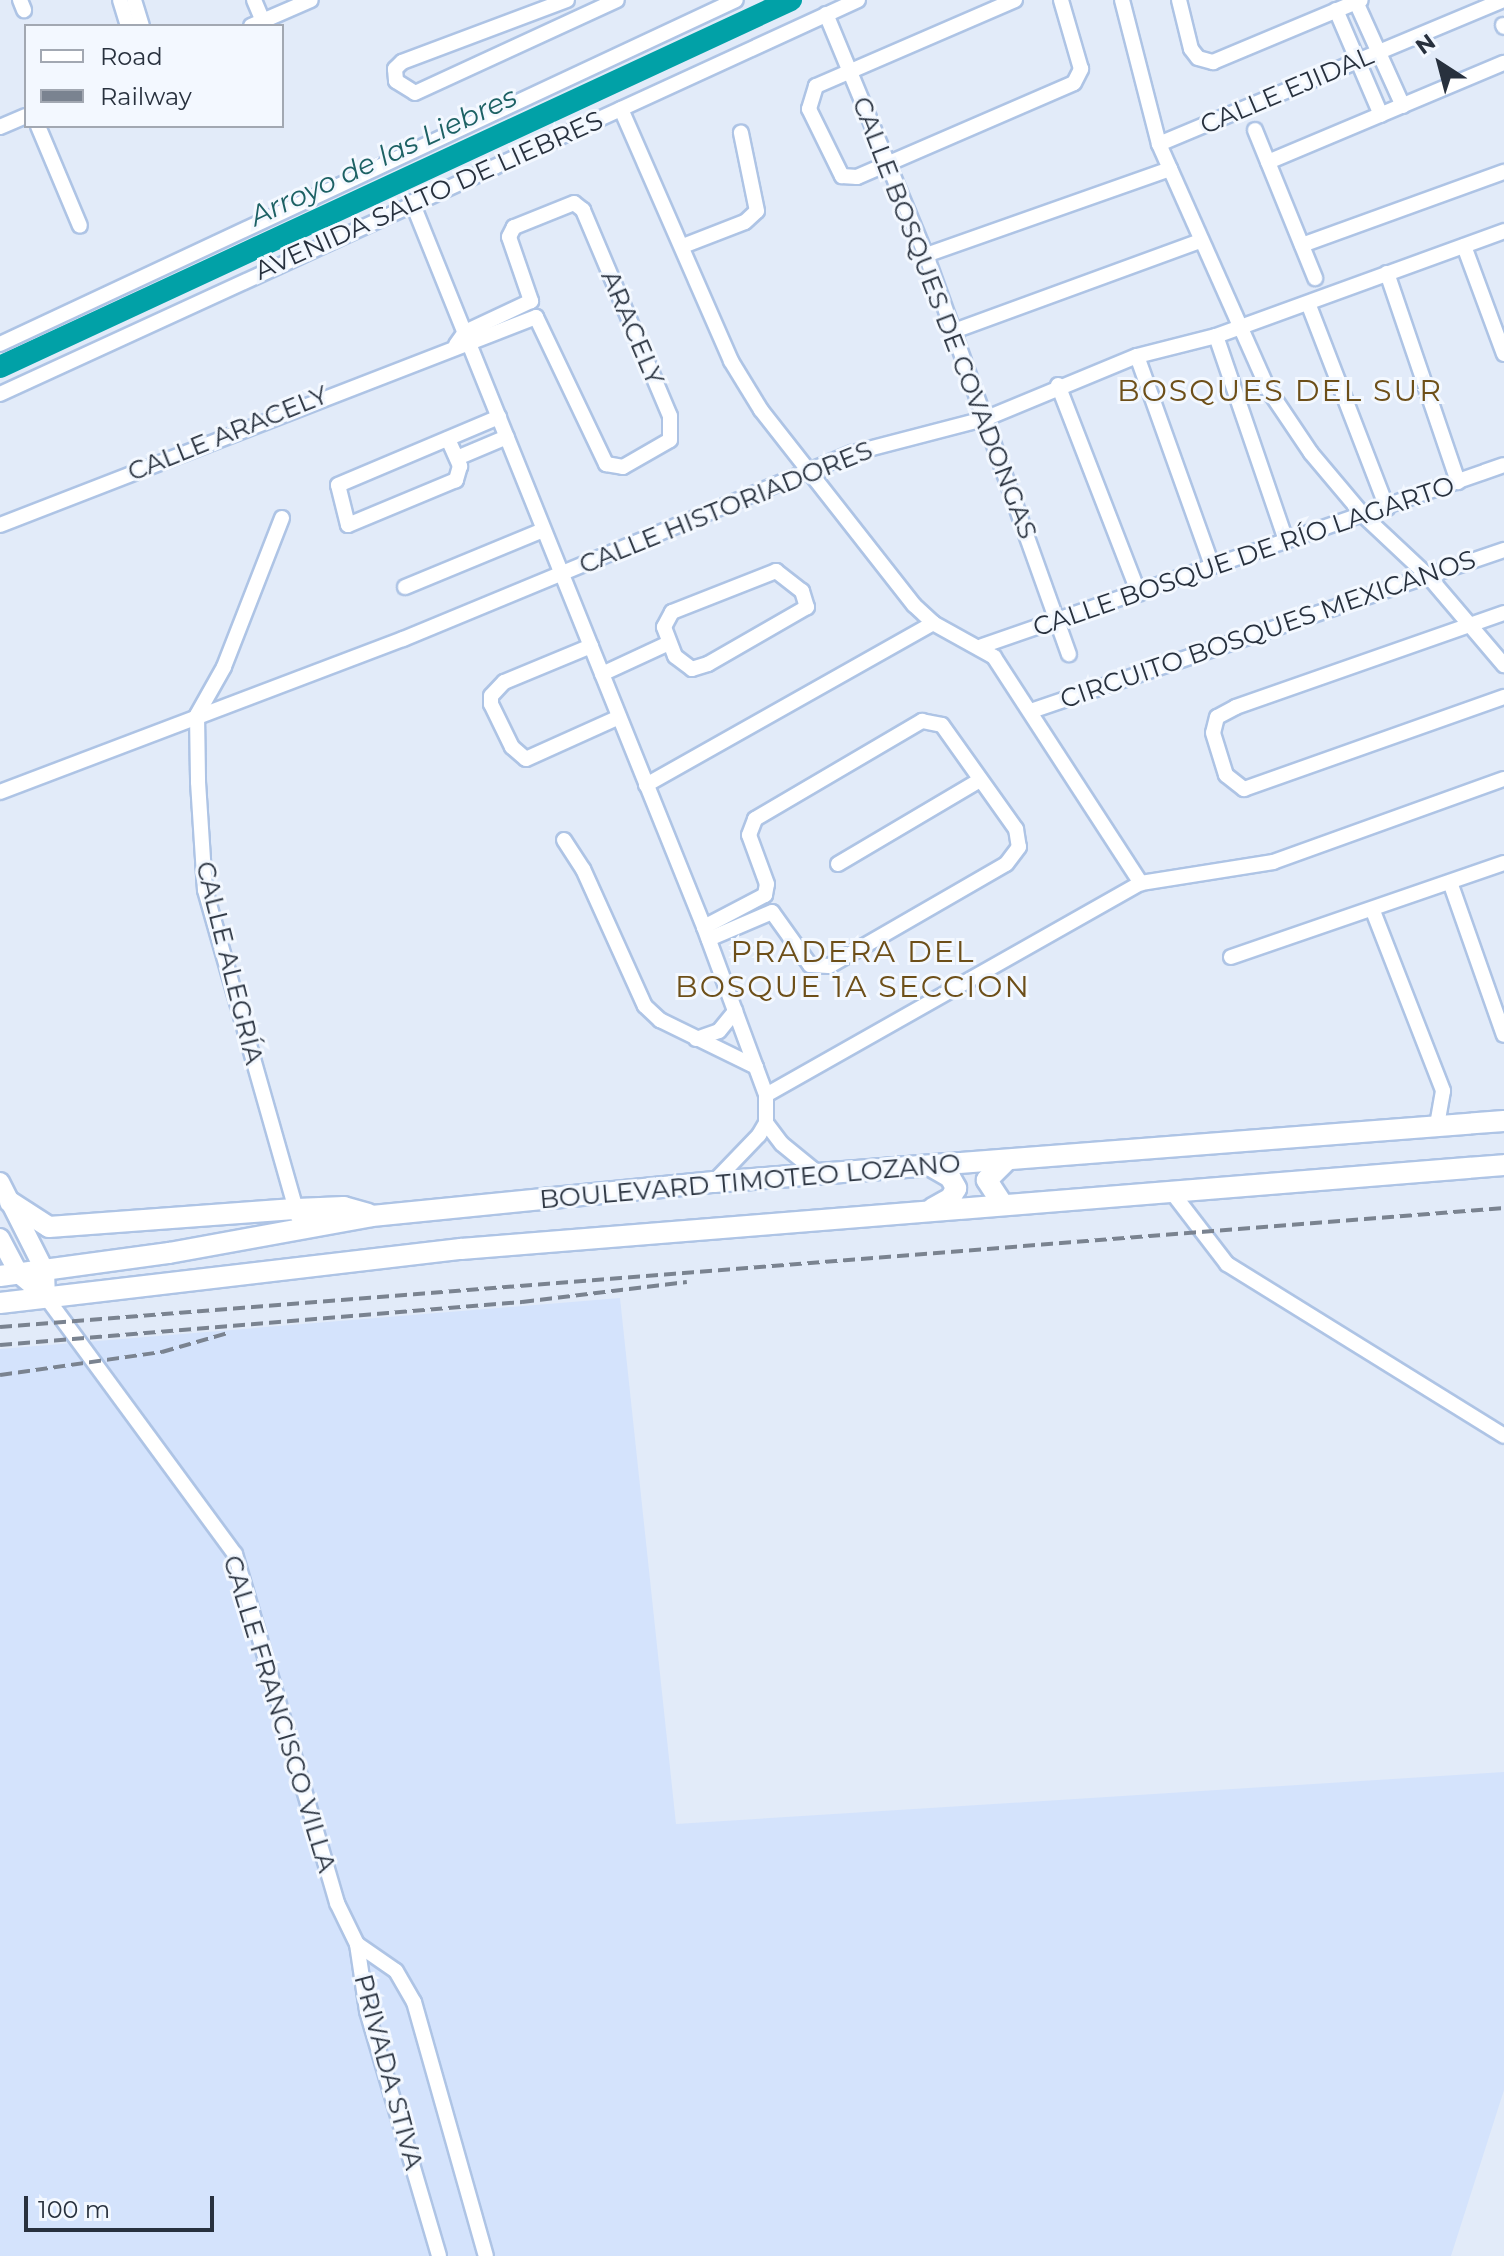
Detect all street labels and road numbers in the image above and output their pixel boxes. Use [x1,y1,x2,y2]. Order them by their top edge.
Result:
street label: CALLE EJIDAL [1196,41,1378,141]
street label: CALLE BOSQUES DE COVADONGAS [845,93,1043,543]
street label: AVENIDA SALTO DE LIEBRES [250,105,608,287]
street label: ARACELY [594,266,670,390]
street label: CALLE ARACELY [123,380,333,488]
street label: CALLE HISTORIADORES [575,435,877,581]
street label: CALLE BOSQUE DE RÍO LAGARTO [1029,470,1459,644]
street label: CIRCUITO BOSQUES MEXICANOS [1056,544,1480,716]
street label: CALLE ALEGRÍA [189,858,269,1068]
street label: BOULEVARD TIMOTEO LOZANO [538,1148,962,1216]
street label: CALLE FRANCISCO VILLA [216,1552,342,1876]
street label: PRIVADA STIVA [347,1971,429,2173]

